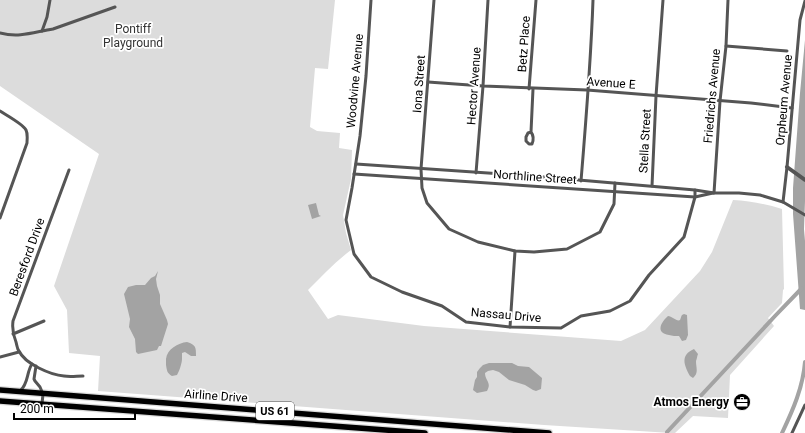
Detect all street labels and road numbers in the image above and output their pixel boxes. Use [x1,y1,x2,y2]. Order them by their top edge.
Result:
street label: Betz Place [515,15,533,73]
street label: Woodvine Avenue [344,33,366,129]
street label: Hector Avenue [464,47,484,125]
street label: Friedrichs Avenue [701,48,723,144]
street label: Orpheum Avenue [773,54,795,146]
street label: Iona Street [410,55,428,113]
street label: Avenue E [586,74,636,92]
street label: Stella Street [636,108,654,174]
street label: Northline Street [493,167,577,187]
street label: Beresford Drive [6,216,48,298]
street label: Nassau Drive [470,305,542,325]
street label: Airline Drive [184,387,248,405]
road number: US 61 [256,402,294,420]

